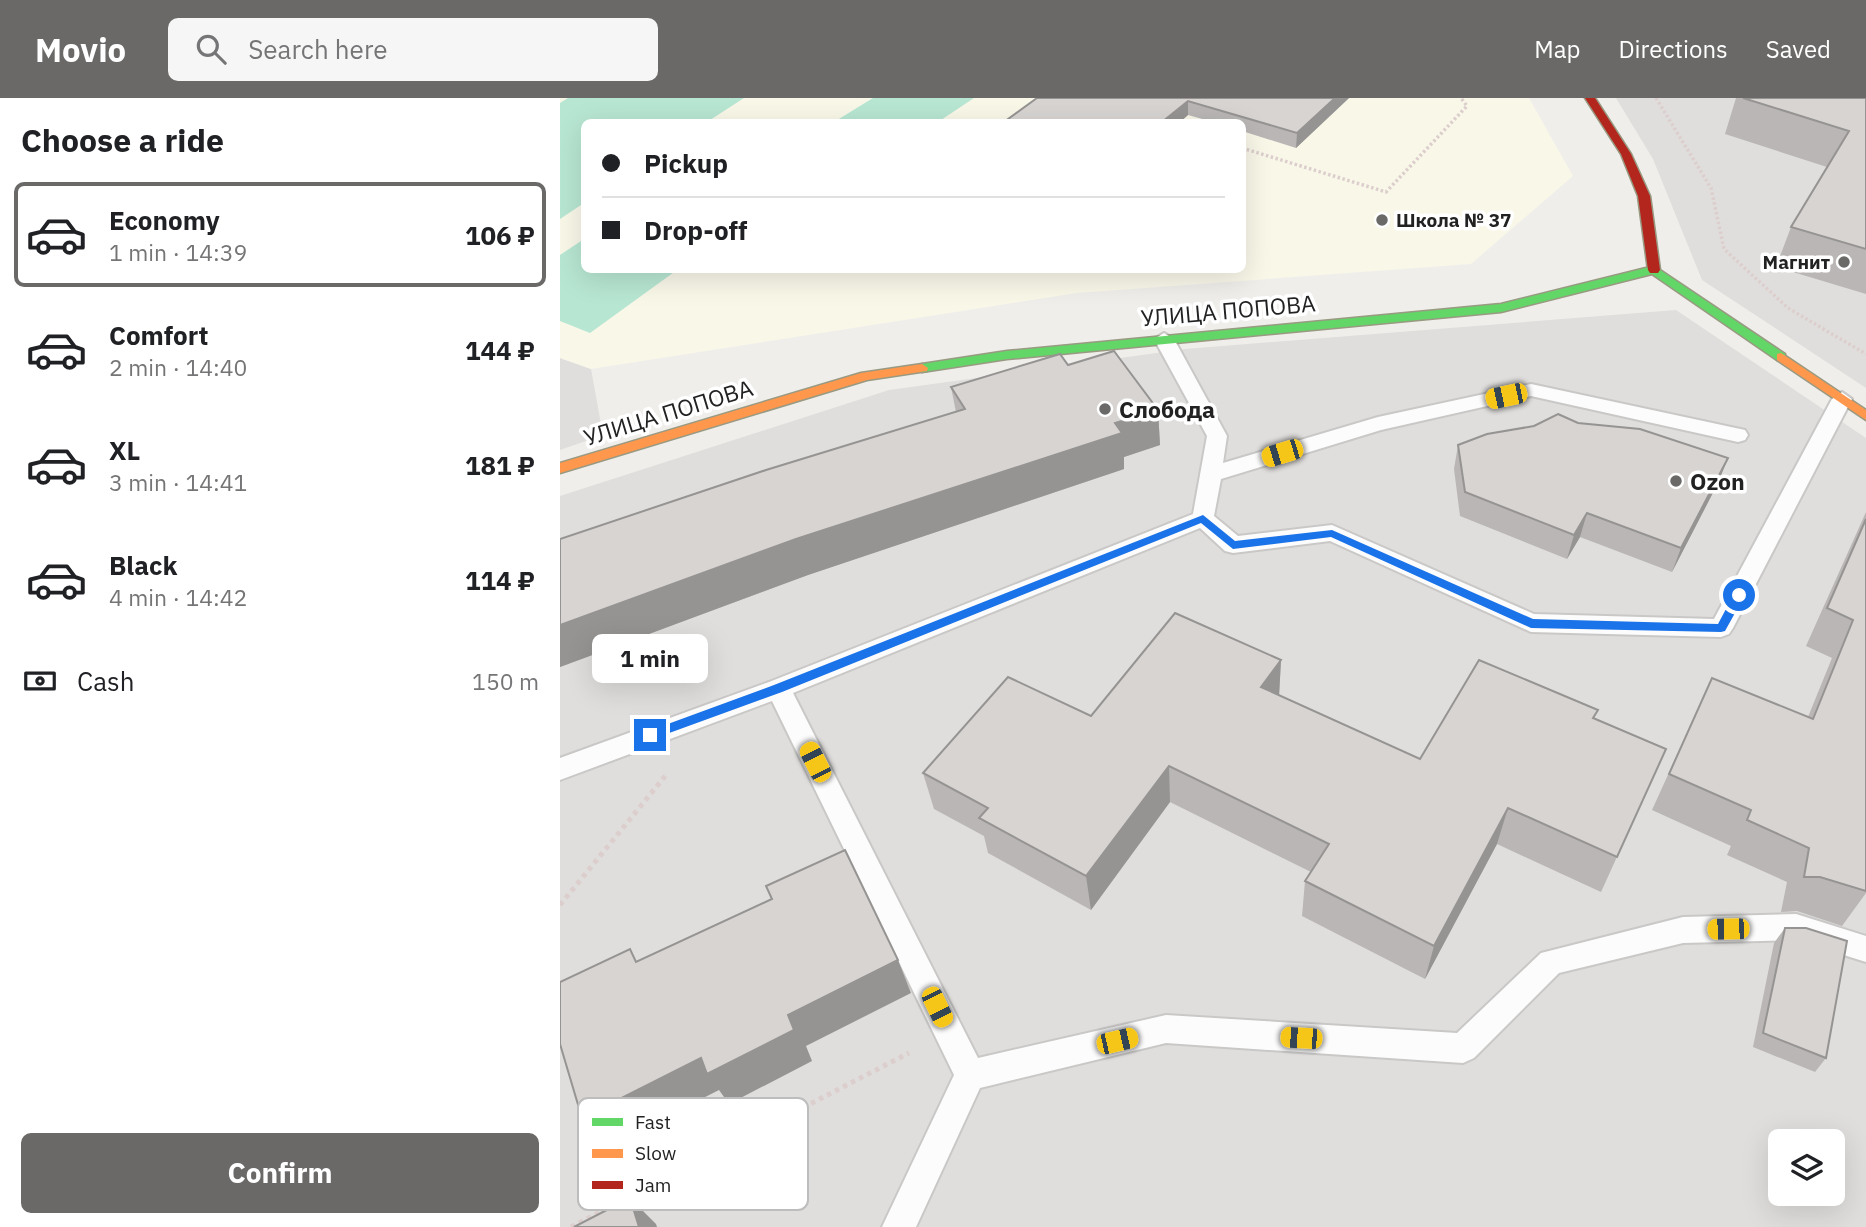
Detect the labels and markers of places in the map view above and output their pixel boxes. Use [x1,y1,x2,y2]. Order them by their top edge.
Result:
place label: Школа № 37 [1396,208,1511,232]
marker: Школа № 37 [1374,212,1390,228]
place label: Магнит [1763,250,1830,274]
marker: Магнит [1836,254,1852,270]
place label: Слобода [1119,394,1215,424]
marker: Слобода [1097,401,1113,417]
place label: Ozon [1690,466,1745,496]
marker: Ozon [1668,473,1684,489]

